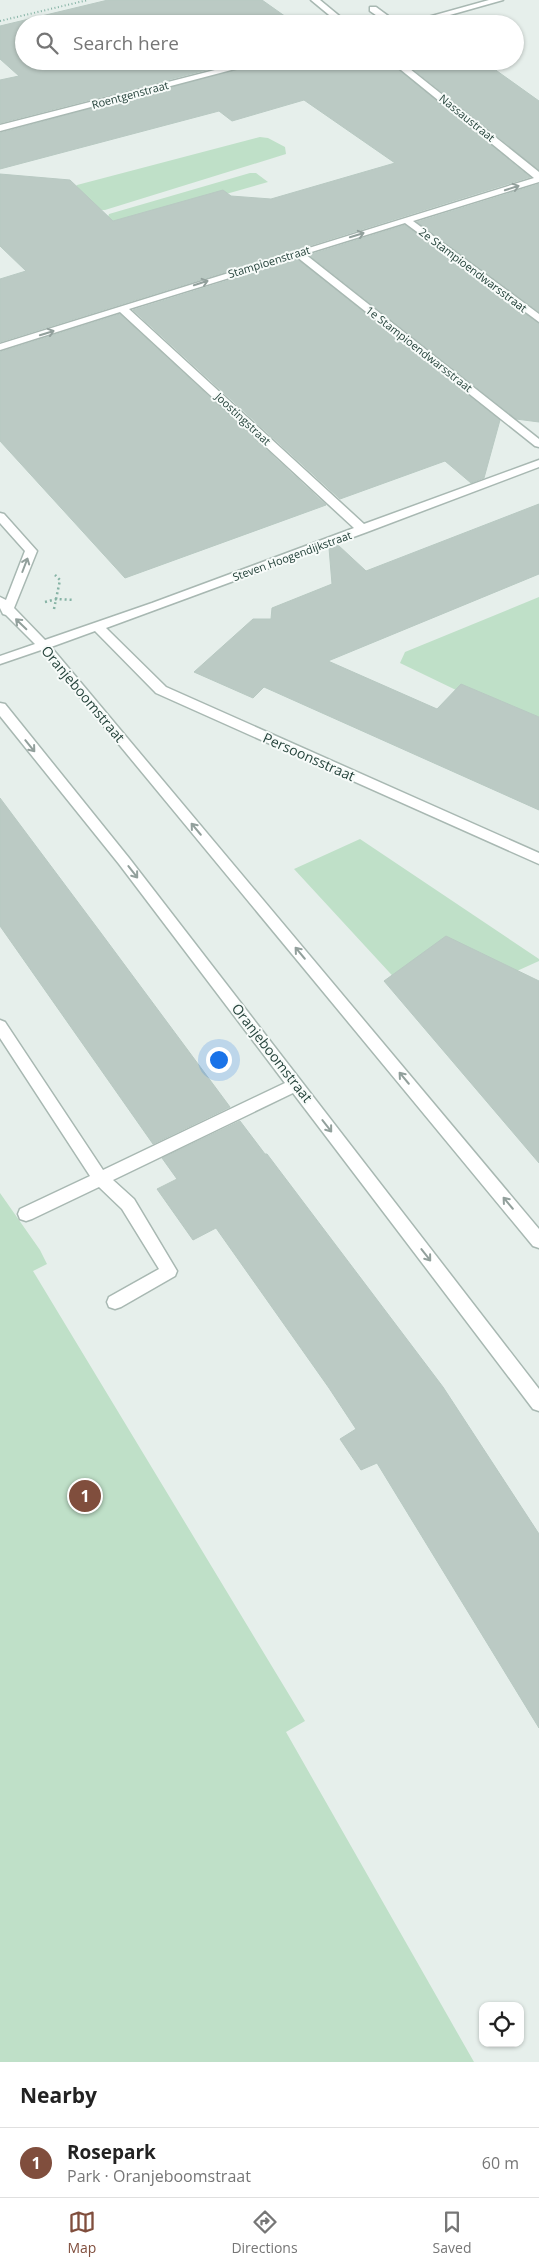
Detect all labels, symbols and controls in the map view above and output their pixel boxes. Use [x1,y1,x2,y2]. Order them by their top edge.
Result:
search box [15,15,524,70]
icon: search [33,29,61,57]
text: Search here [73,30,179,56]
street label: Roentgenstraat [90,77,170,112]
street label: Nassaustraat [436,91,498,145]
one-way arrow [504,183,519,192]
street label: 2e Stampioendwarsstraat [416,224,530,315]
one-way arrow [348,230,364,240]
street label: Stampioenstraat [226,242,312,281]
one-way arrow [193,278,208,287]
street label: 1e Stampioendwarsstraat [363,302,476,395]
one-way arrow [38,327,54,337]
street label: Joostingstraat [212,388,274,448]
street label: Steven Hoogendijkstraat [230,527,353,584]
one-way arrow [21,558,30,573]
one-way arrow [15,618,27,630]
street label: Oranjeboomstraat [37,641,129,746]
street label: Persoonsstraat [260,728,358,785]
one-way arrow [24,739,35,752]
one-way arrow [190,822,201,835]
one-way arrow [127,865,138,878]
one-way arrow [294,947,305,960]
street label: Oranjeboomstraat [228,999,317,1106]
your location [206,1047,232,1073]
one-way arrow [398,1072,409,1085]
one-way arrow [322,1119,333,1132]
one-way arrow [502,1197,513,1210]
one-way arrow [421,1248,432,1261]
pin: 1 [69,1477,101,1515]
map controls [479,2002,524,2047]
button: locate [479,2002,524,2047]
text: Nearby [20,2081,97,2109]
text: Rosepark [67,2139,156,2165]
text: 1 [31,2152,41,2174]
text: 60 m [482,2152,519,2174]
text: Park · Oranjeboomstraat [67,2165,251,2187]
tab: Map [67,2208,96,2257]
tab: Directions [231,2208,298,2257]
tab: Saved [433,2208,471,2257]

